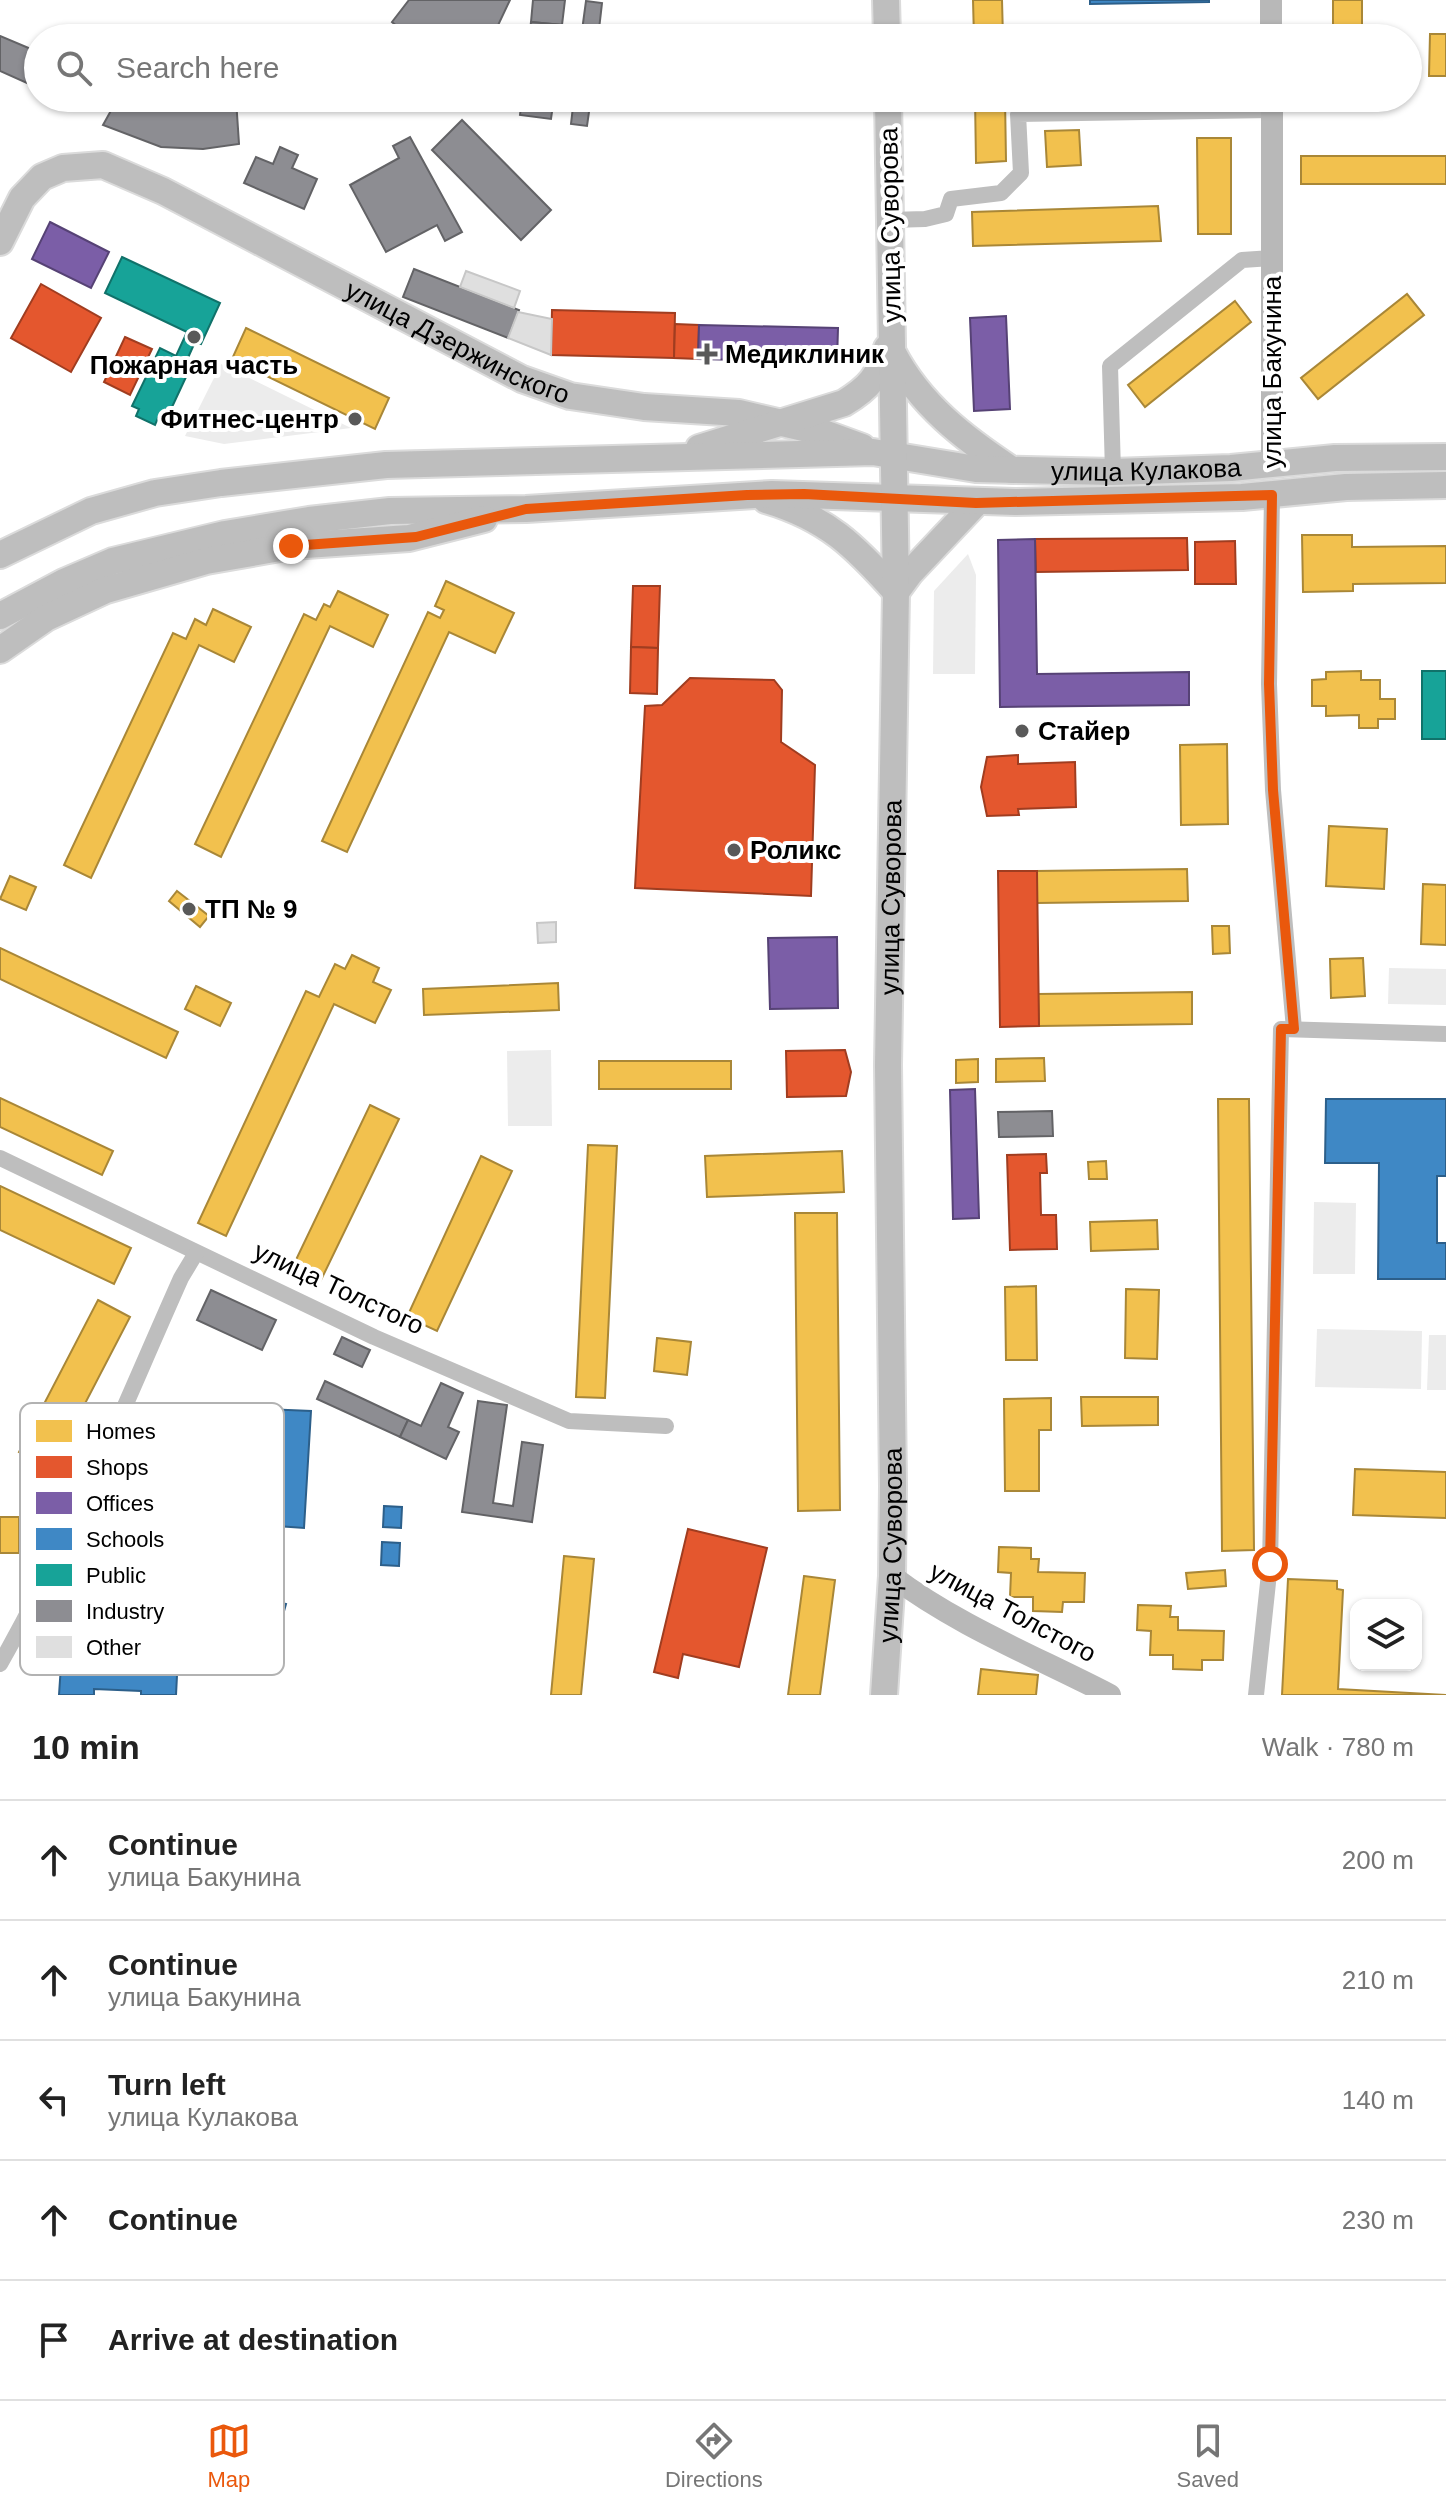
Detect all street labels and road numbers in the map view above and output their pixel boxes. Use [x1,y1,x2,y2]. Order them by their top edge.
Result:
street label: улица Суворова [873,127,907,323]
street label: улица Дзержинского [340,274,574,410]
street label: улица Бакунина [1257,275,1287,468]
street label: улица Кулакова [1051,452,1243,487]
street label: улица Суворова [874,799,907,995]
street label: улица Толстого [249,1236,429,1340]
street label: улица Суворова [873,1447,908,1644]
street label: улица Толстого [925,1556,1101,1668]

